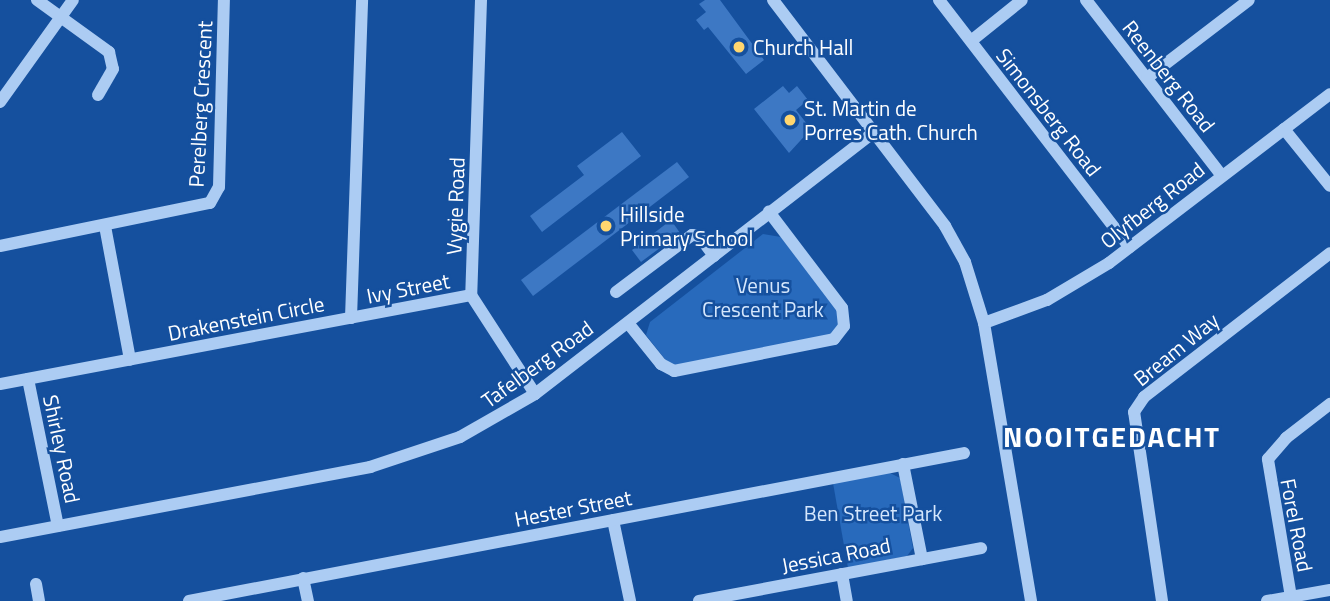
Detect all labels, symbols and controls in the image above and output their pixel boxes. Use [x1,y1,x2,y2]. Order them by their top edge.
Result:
street label: Reenberg Road [1118,15,1220,137]
street label: Perelberg Crescent [183,20,217,188]
place label: Church Hall [753,34,853,60]
marker: Church Hall [731,39,747,55]
street label: Simonsberg Road [991,43,1107,181]
place label: St. Martin de Porres Cath. Church [804,95,978,145]
marker: St. Martin de Porres Cath. Church [782,112,798,128]
street label: Olyfberg Road [1095,156,1209,254]
street label: Vygie Road [441,157,469,255]
place label: Hillside Primary School [620,201,753,251]
marker: Hillside Primary School [598,218,614,234]
street label: Ivy Street [364,268,452,308]
park label: Venus Crescent Park [702,272,824,322]
street label: Drakenstein Circle [166,290,326,346]
street label: Bream Way [1128,307,1224,391]
street label: Tafelberg Road [476,315,598,413]
street label: Shirley Road [38,393,86,505]
district label: NOOITGEDACHT [1004,420,1220,454]
street label: Forel Road [1276,476,1318,574]
street label: Hester Street [512,484,634,532]
park label: Ben Street Park [804,500,942,526]
street label: Jessica Road [779,532,893,578]

